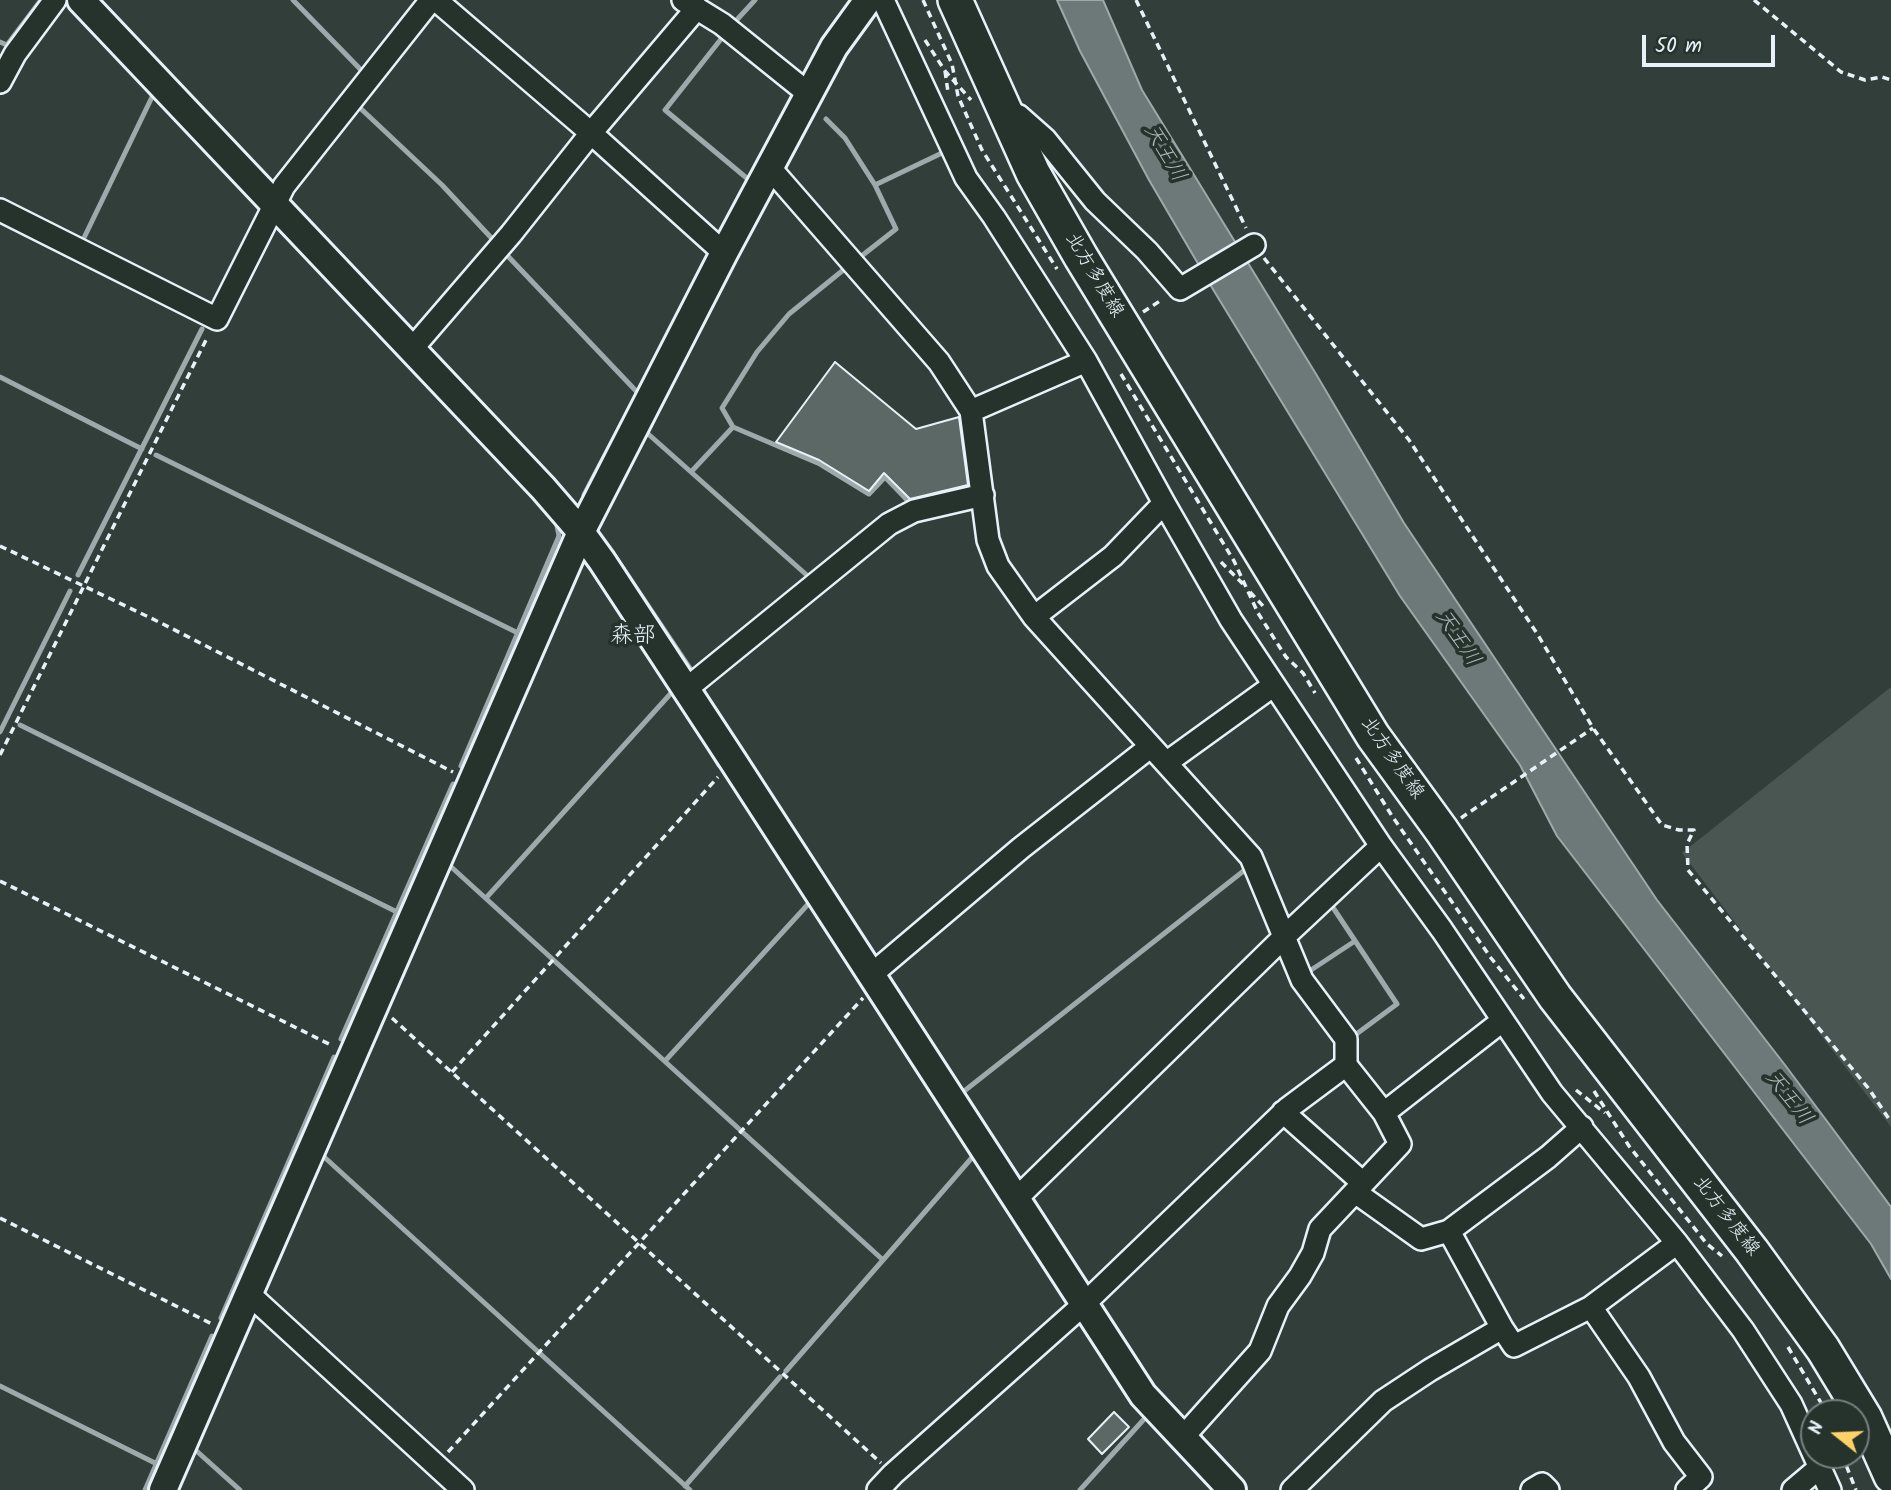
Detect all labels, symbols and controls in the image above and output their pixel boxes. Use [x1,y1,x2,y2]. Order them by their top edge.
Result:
scale bar [1646,21,1779,65]
text: 50 m [1655,30,1702,63]
water label: 天王川 [1136,120,1190,188]
street label: 北方多度線 [1059,229,1127,323]
water label: 天王川 [1428,606,1484,672]
district label: 森部 [610,624,656,652]
street label: 北方多度線 [1354,714,1428,804]
water label: 天王川 [1758,1066,1816,1132]
street label: 北方多度線 [1687,1173,1763,1261]
north arrow [1800,1399,1870,1469]
text: N [1801,1418,1833,1438]

